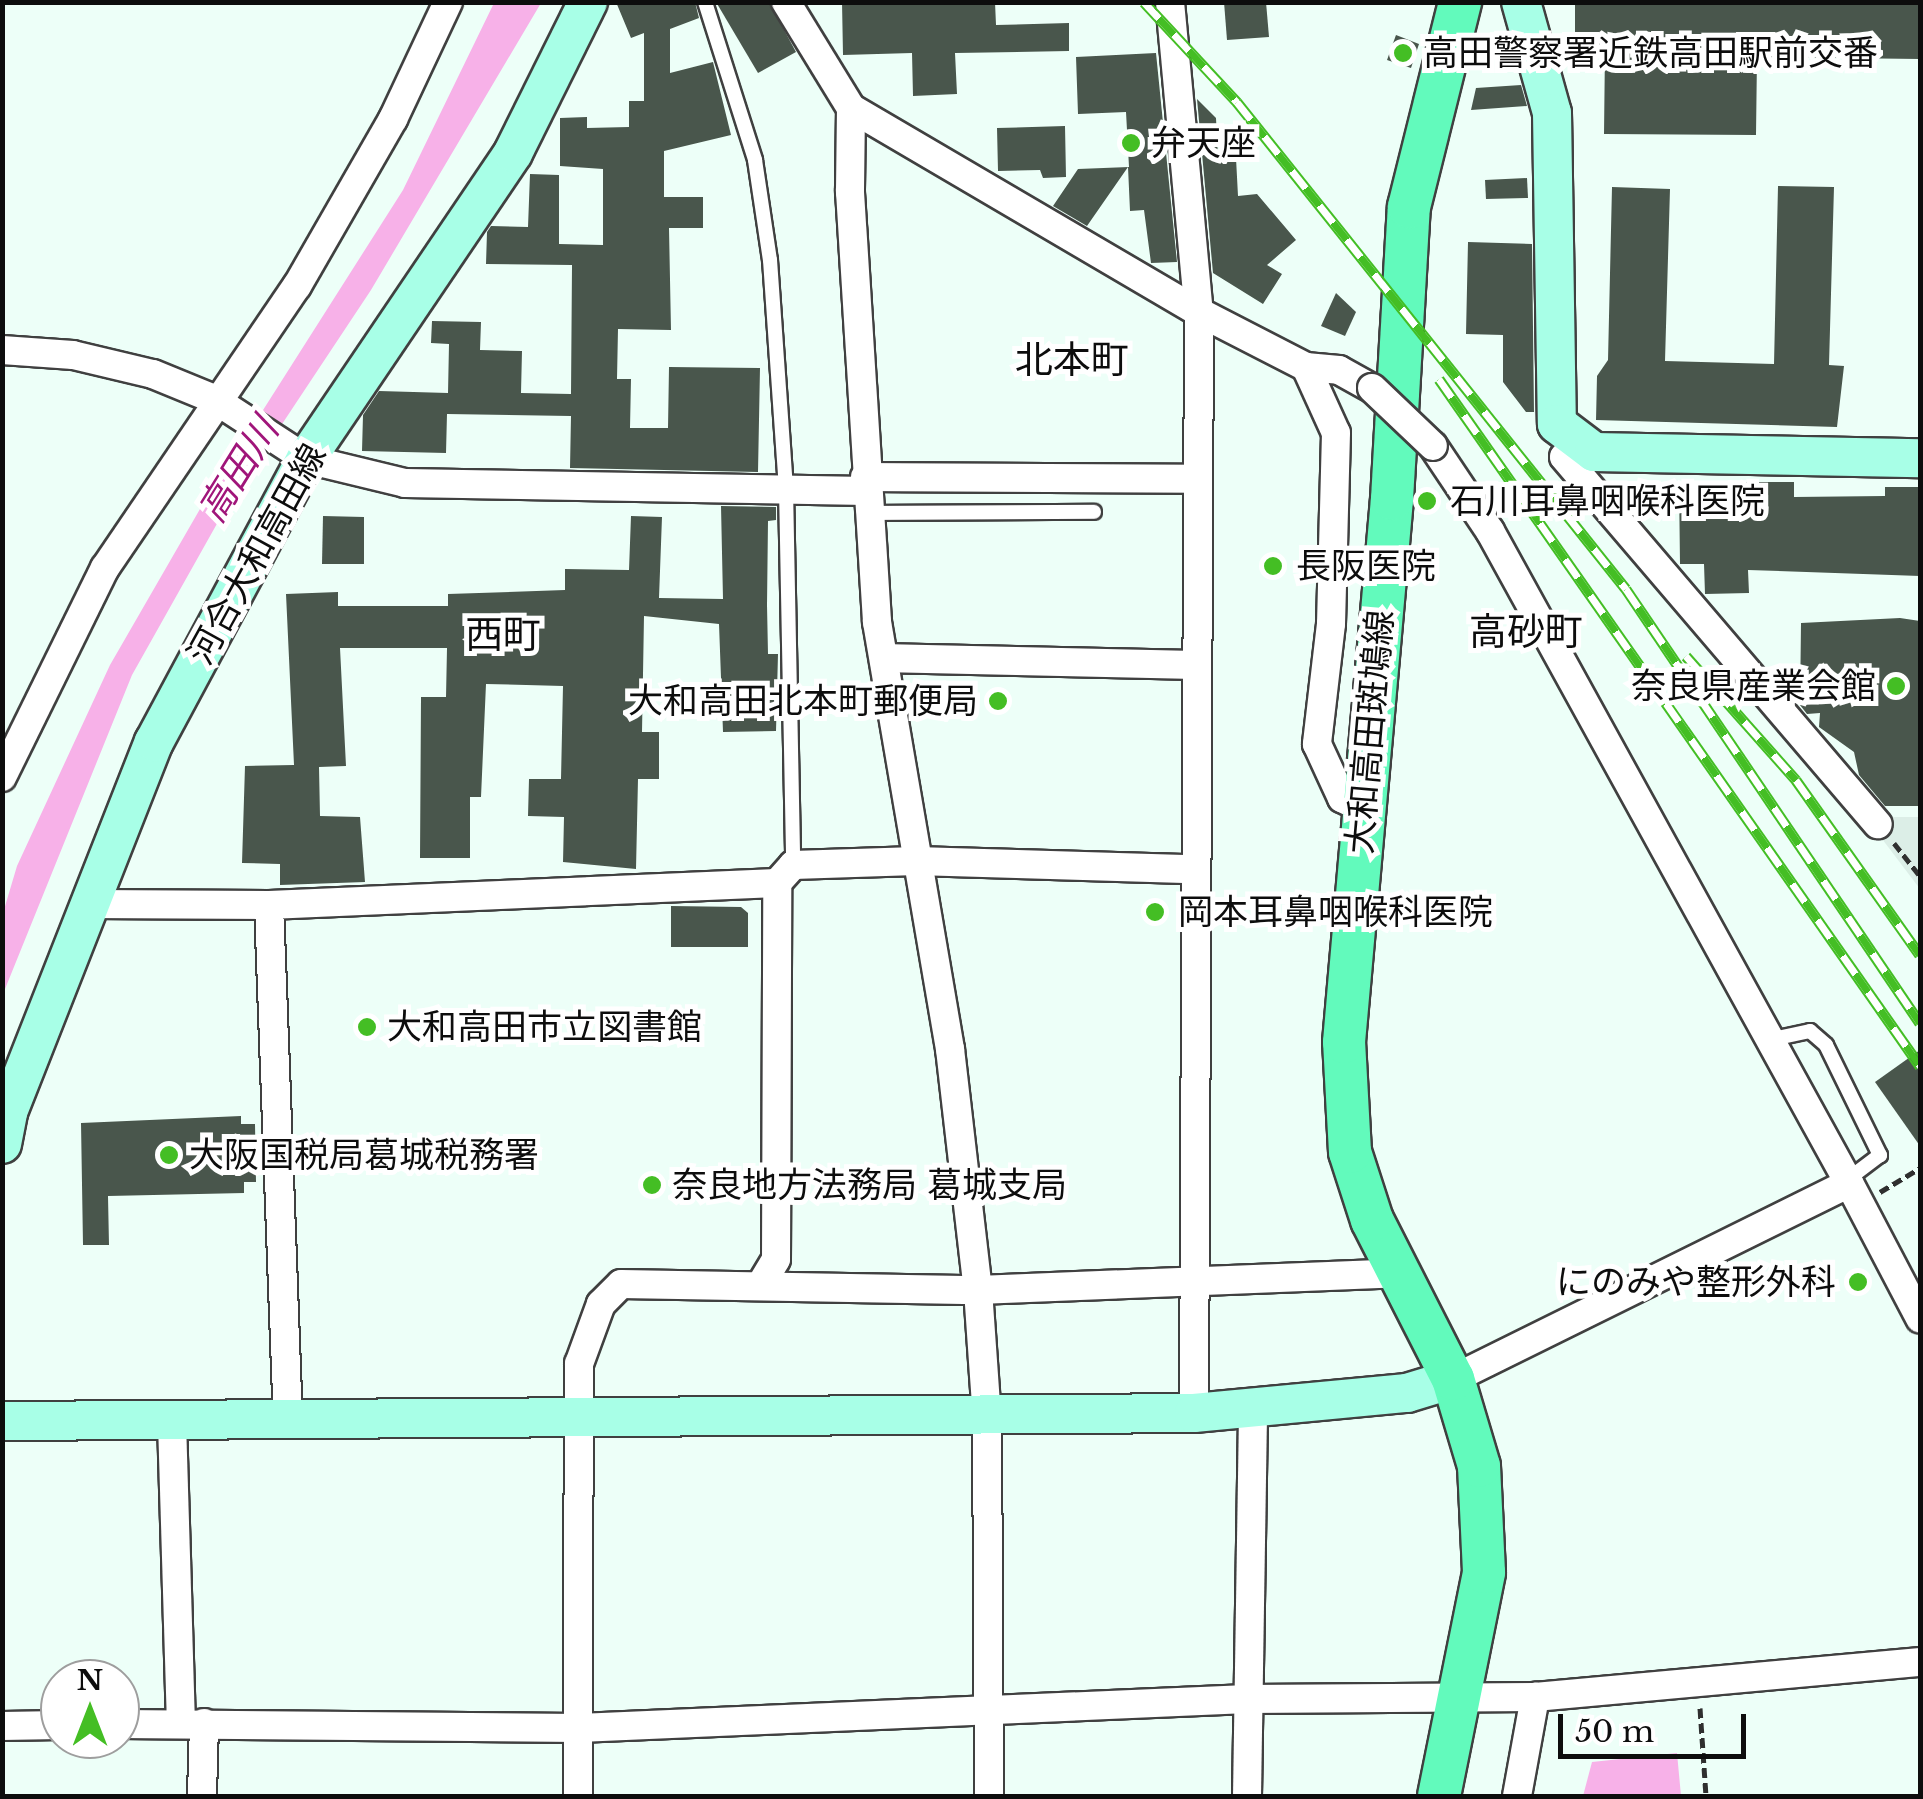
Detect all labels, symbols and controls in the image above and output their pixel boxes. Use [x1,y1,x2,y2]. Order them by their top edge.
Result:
place label: 高田警察署近鉄高田駅前交番 [1423,32,1878,74]
marker: 高田警察署近鉄高田駅前交番 [1392,42,1414,64]
place label: 弁天座 [1151,122,1256,164]
marker: 弁天座 [1120,132,1142,154]
district label: 北本町 [1015,337,1129,383]
water label: 高田川 [188,410,288,530]
street label: 河合大和高田線 [179,437,335,671]
place label: 石川耳鼻咽喉科医院 [1450,480,1765,522]
marker: 石川耳鼻咽喉科医院 [1414,488,1440,514]
place label: 長阪医院 [1296,545,1436,587]
marker: 長阪医院 [1260,553,1286,579]
street label: 大和高田斑鳩線 [1338,608,1402,856]
district label: 高砂町 [1469,609,1583,655]
district label: 西町 [465,612,541,658]
place label: 奈良県産業会館 [1631,665,1876,707]
marker: 奈良県産業会館 [1885,675,1907,697]
place label: 大和高田北本町郵便局 [628,680,978,722]
marker: 大和高田北本町郵便局 [987,690,1009,712]
place label: 岡本耳鼻咽喉科医院 [1178,891,1493,933]
marker: 岡本耳鼻咽喉科医院 [1142,899,1168,925]
place label: 大和高田市立図書館 [387,1006,702,1048]
marker: 大和高田市立図書館 [356,1016,378,1038]
place label: 大阪国税局葛城税務署 [189,1134,539,1176]
marker: 大阪国税局葛城税務署 [158,1144,180,1166]
place label: 奈良地方法務局 葛城支局 [672,1164,1067,1206]
marker: 奈良地方法務局 葛城支局 [641,1174,663,1196]
place label: にのみや整形外科 [1556,1261,1836,1303]
marker: にのみや整形外科 [1845,1269,1871,1295]
north arrow [40,1659,140,1759]
text: N [77,1663,103,1698]
scale bar [1563,1694,1750,1756]
text: 50 m [1575,1713,1654,1750]

